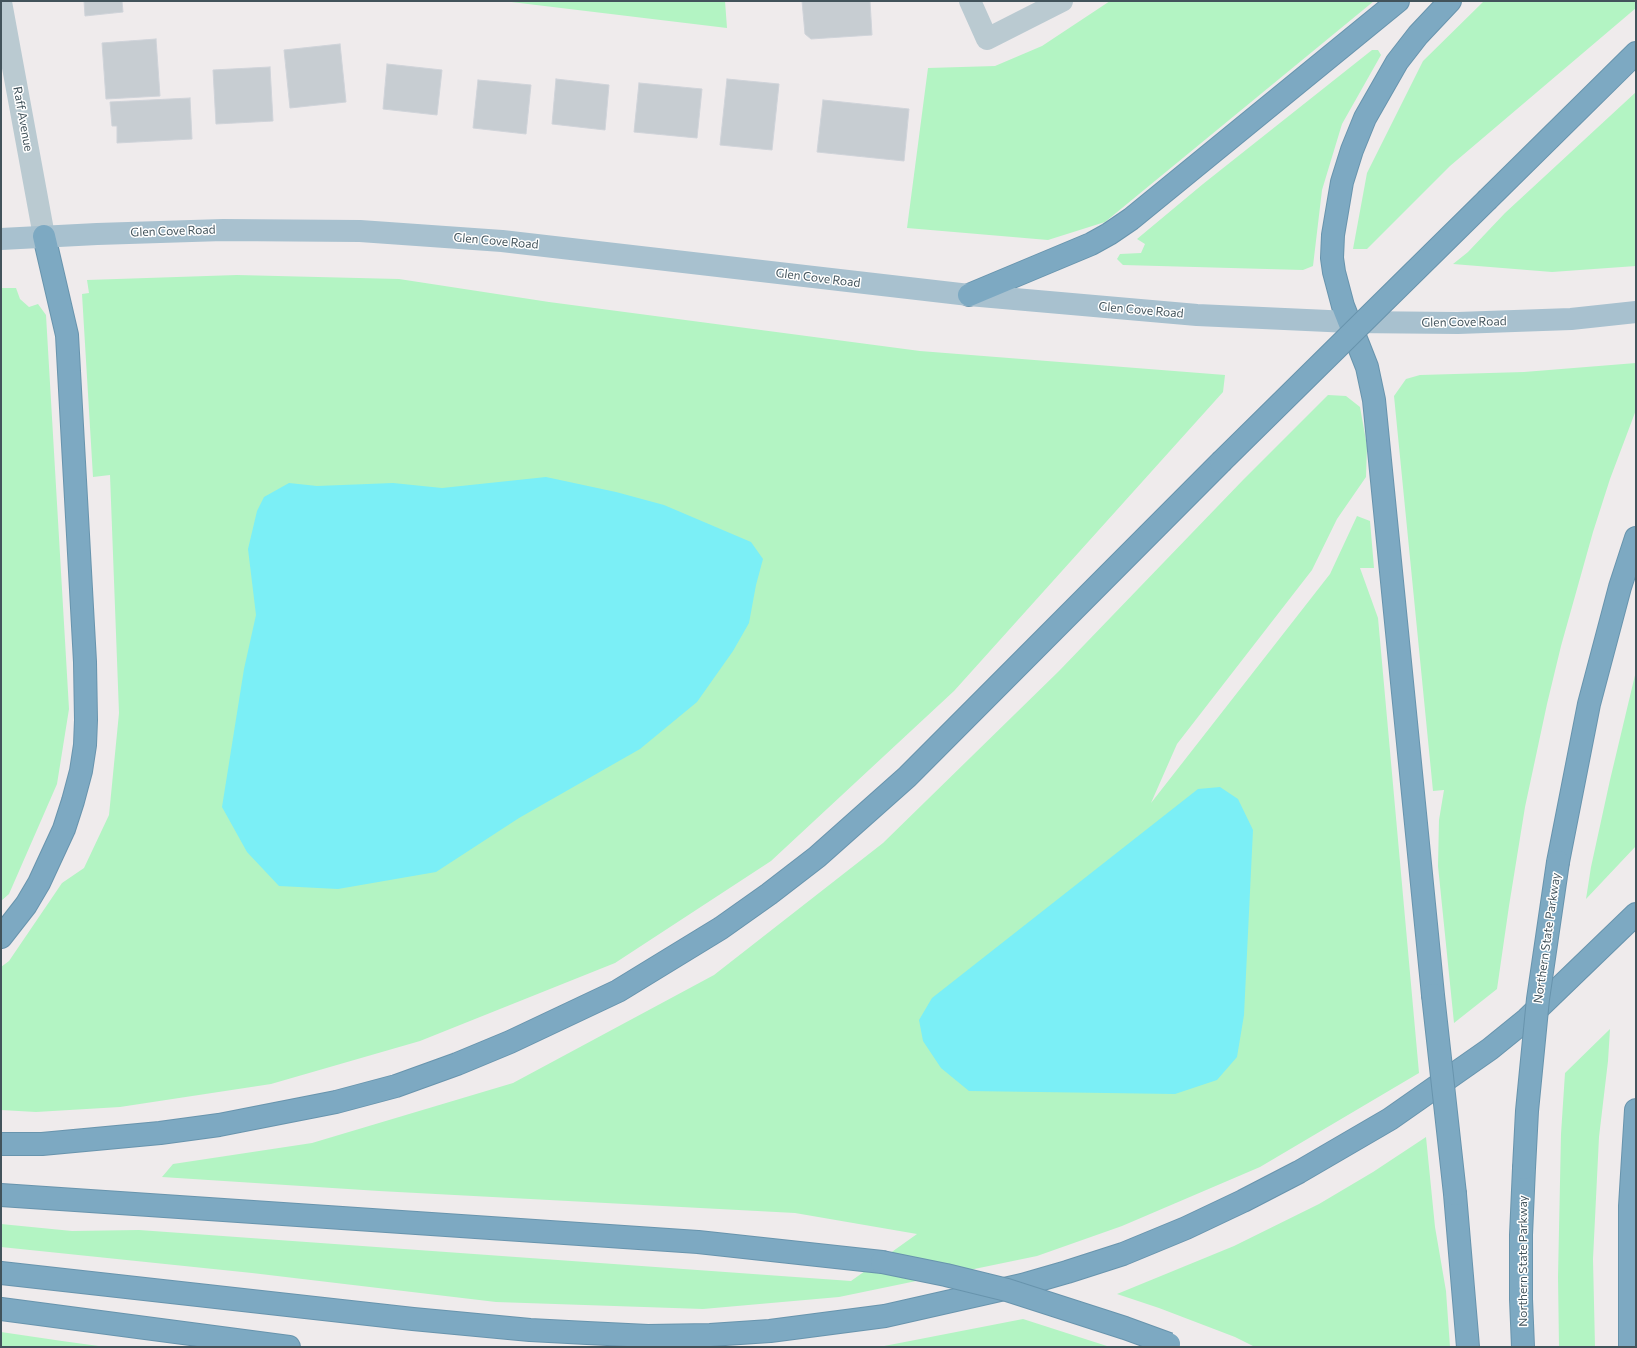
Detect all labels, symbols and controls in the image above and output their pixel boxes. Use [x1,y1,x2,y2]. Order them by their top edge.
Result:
street label: Raff Avenue [10,85,36,153]
street label: Glen Cove Road [130,222,216,240]
street label: Glen Cove Road [453,230,539,252]
street label: Glen Cove Road [775,266,861,290]
street label: Glen Cove Road [1098,299,1184,321]
street label: Glen Cove Road [1421,314,1507,330]
street label: Northern State Parkway [1531,872,1563,1004]
street label: Northern State Parkway [1516,1195,1530,1327]

